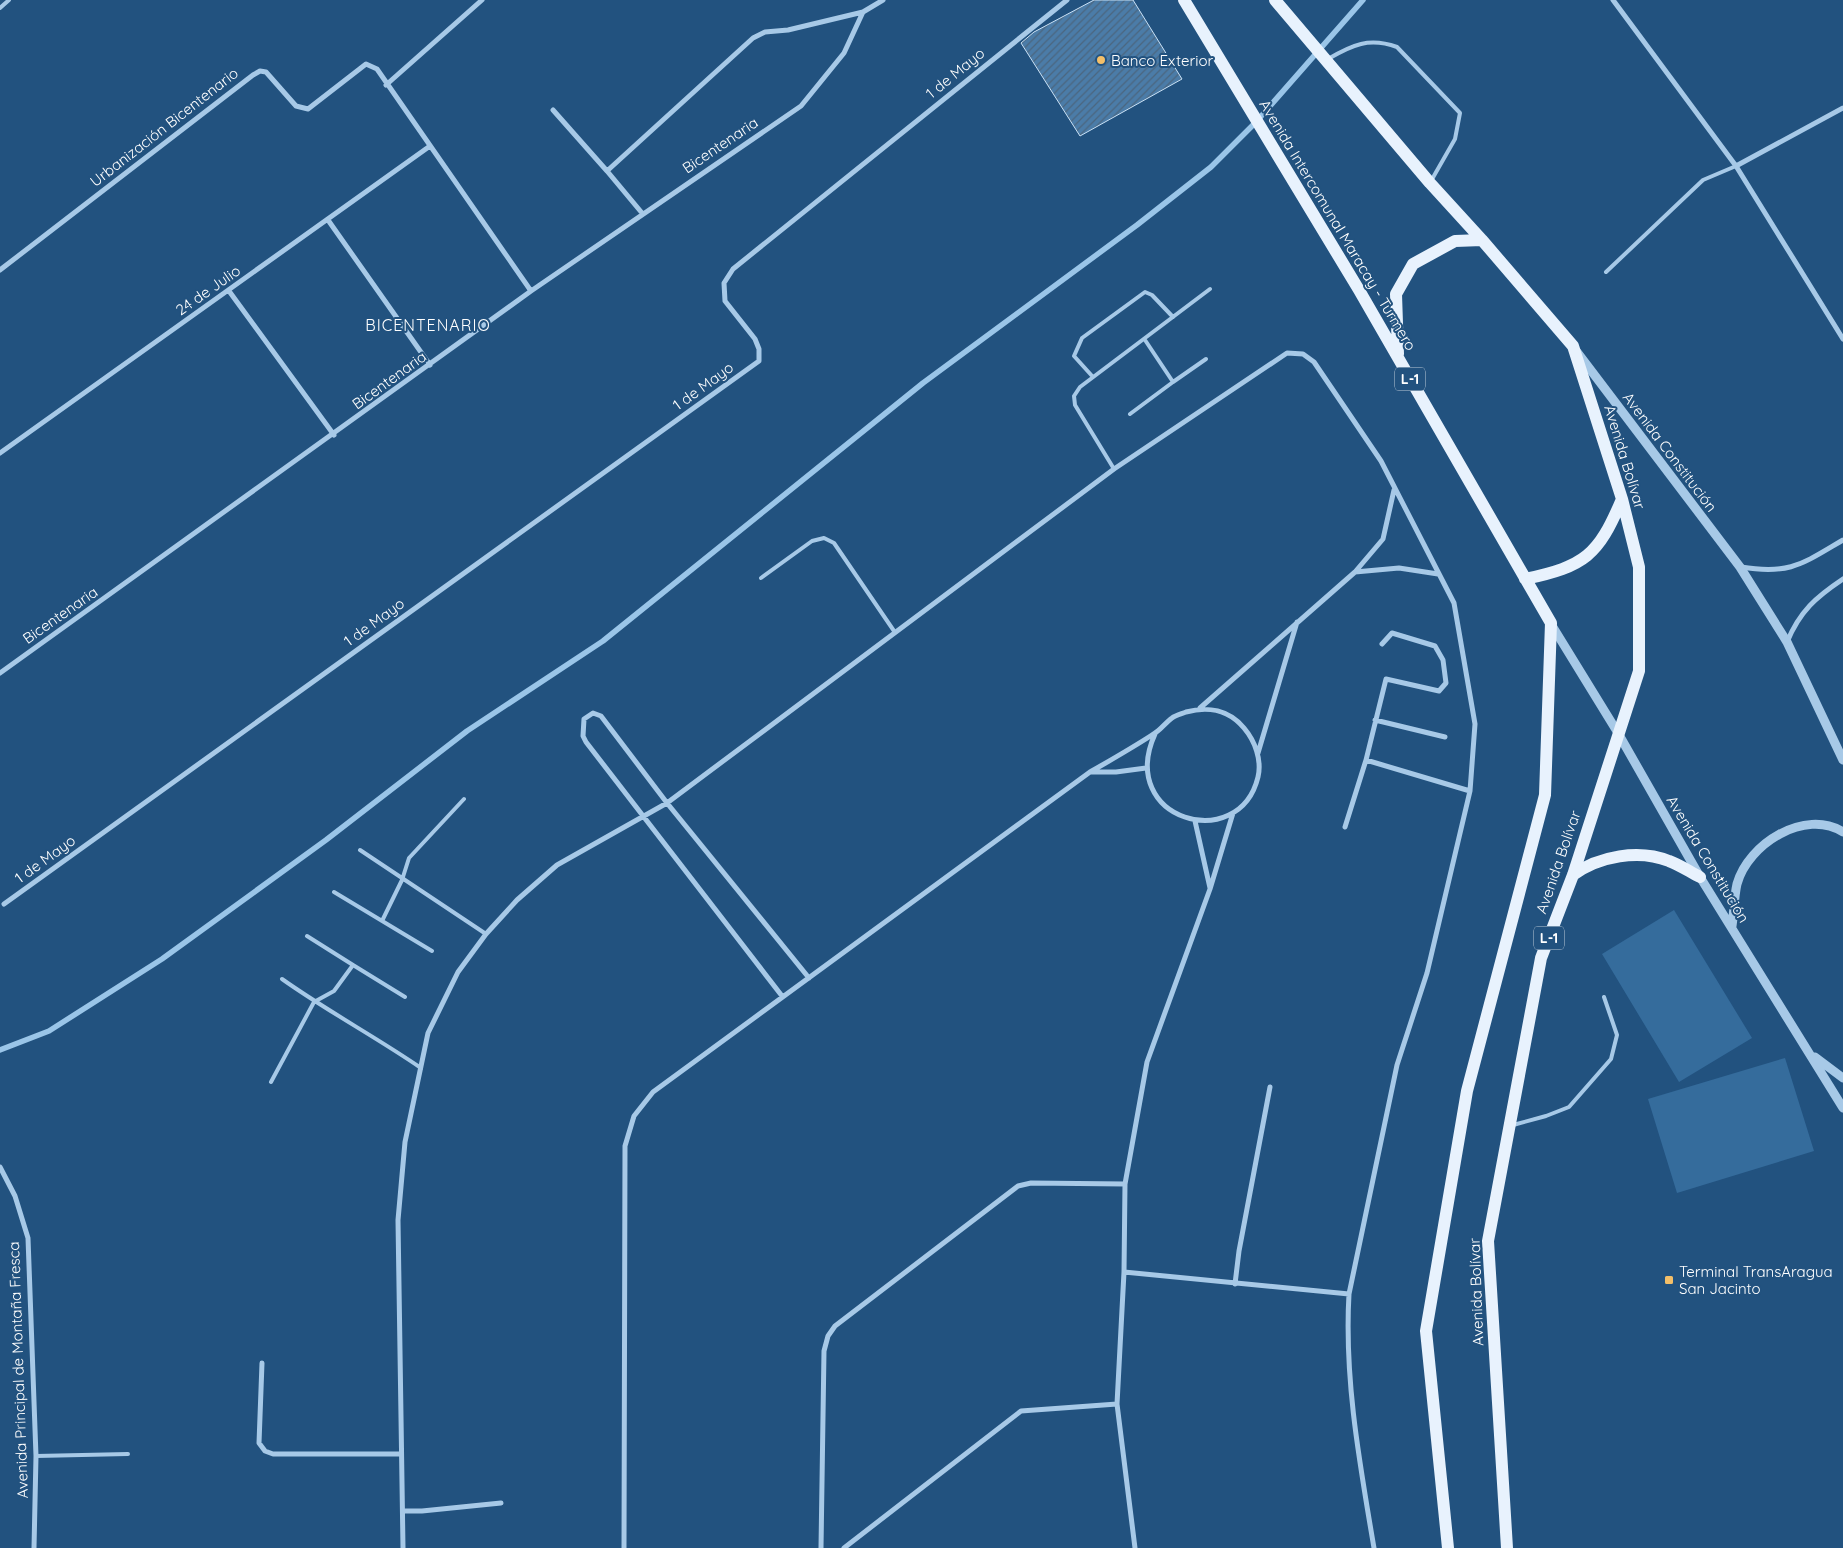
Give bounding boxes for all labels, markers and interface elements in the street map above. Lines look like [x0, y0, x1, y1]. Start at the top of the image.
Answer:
street label: 1 de Mayo [922, 43, 988, 103]
place label: Banco Exterior [1111, 51, 1214, 70]
marker: Banco Exterior [1095, 54, 1107, 66]
street label: Urbanización Bicentenario [86, 63, 242, 191]
street label: Avenida Intercomunal Maracay - Turmero [1255, 96, 1421, 354]
street label: Bicentenaria [679, 113, 761, 177]
street label: 24 de Julio [172, 261, 244, 319]
district label: BICENTENARIO [365, 315, 491, 335]
street label: Bicentenaria [348, 347, 430, 413]
street label: 1 de Mayo [669, 358, 737, 414]
road number: L-1 [1395, 368, 1425, 390]
street label: Avenida Constitución [1619, 388, 1721, 516]
street label: Avenida Bolívar [1600, 403, 1650, 512]
street label: Bicentenaria [19, 582, 101, 648]
street label: 1 de Mayo [340, 594, 408, 650]
street label: Avenida Constitución [1663, 792, 1753, 926]
street label: Avenida Bolívar [1531, 808, 1585, 916]
street label: 1 de Mayo [11, 831, 79, 887]
road number: L-1 [1534, 926, 1564, 950]
street label: Avenida Bolívar [1465, 1237, 1487, 1346]
street label: Avenida Principal de Montaña Fresca [4, 1241, 32, 1499]
place label: Terminal TransAragua San Jacinto [1679, 1262, 1833, 1298]
marker: Terminal TransAragua San Jacinto [1663, 1274, 1675, 1286]

